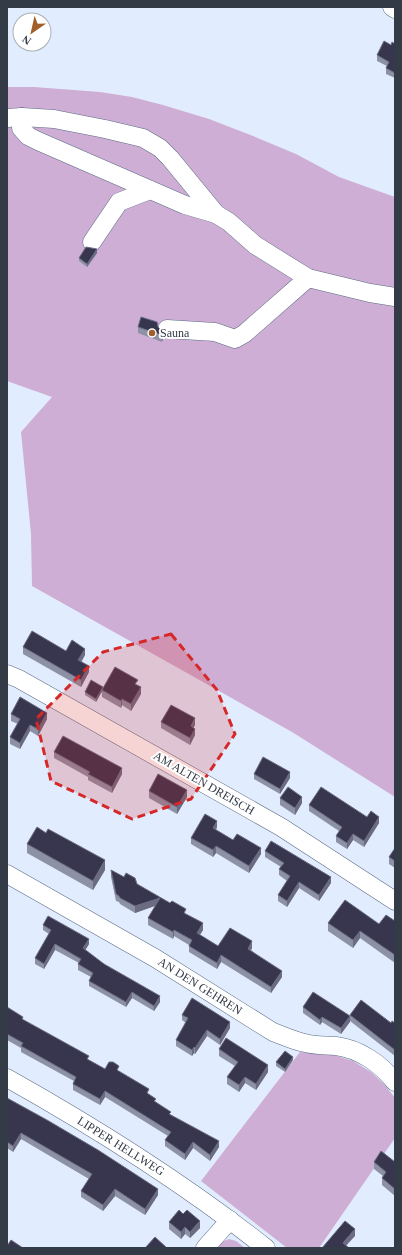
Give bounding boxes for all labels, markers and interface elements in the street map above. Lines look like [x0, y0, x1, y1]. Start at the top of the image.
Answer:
north arrow [12, 12, 52, 52]
text: N [20, 33, 33, 47]
place label: Sauna [160, 326, 190, 340]
marker: Sauna [147, 328, 157, 338]
street label: AM ALTEN DREISCH [151, 748, 257, 818]
street label: AN DEN GEHREN [155, 954, 245, 1018]
street label: LIPPER HELLWEG [75, 1114, 167, 1179]

